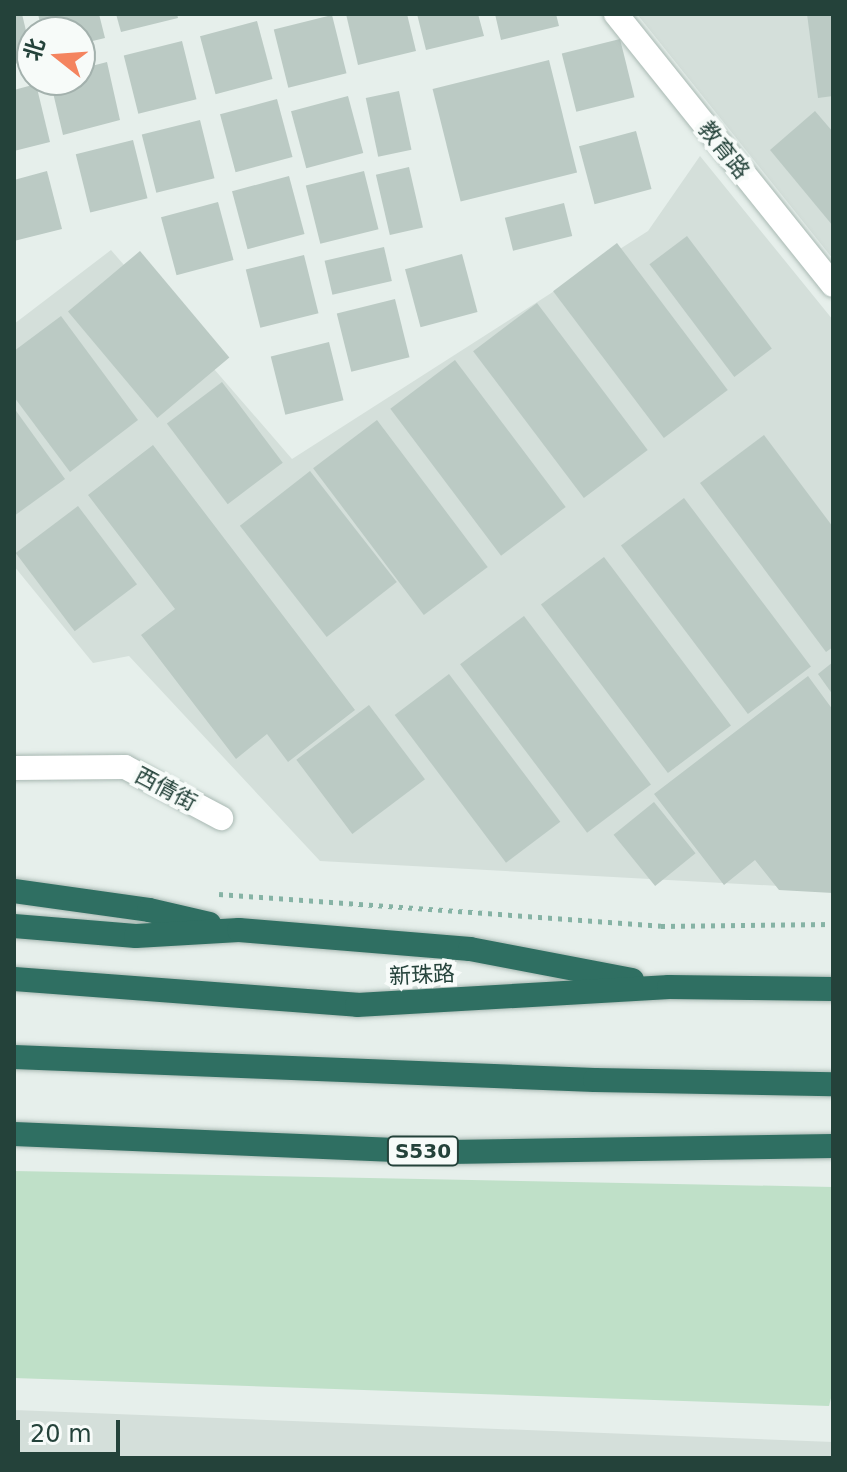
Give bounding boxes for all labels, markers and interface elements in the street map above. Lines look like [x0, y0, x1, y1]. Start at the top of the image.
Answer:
north arrow [16, 16, 96, 96]
text: 北 [19, 35, 50, 64]
street label: 教育路 [693, 116, 755, 184]
street label: 西倩街 [131, 762, 201, 816]
street label: 新珠路 [388, 960, 456, 990]
road number: S530 [385, 1135, 461, 1167]
scale bar [20, 1404, 124, 1454]
text: 20 m [30, 1420, 92, 1448]

